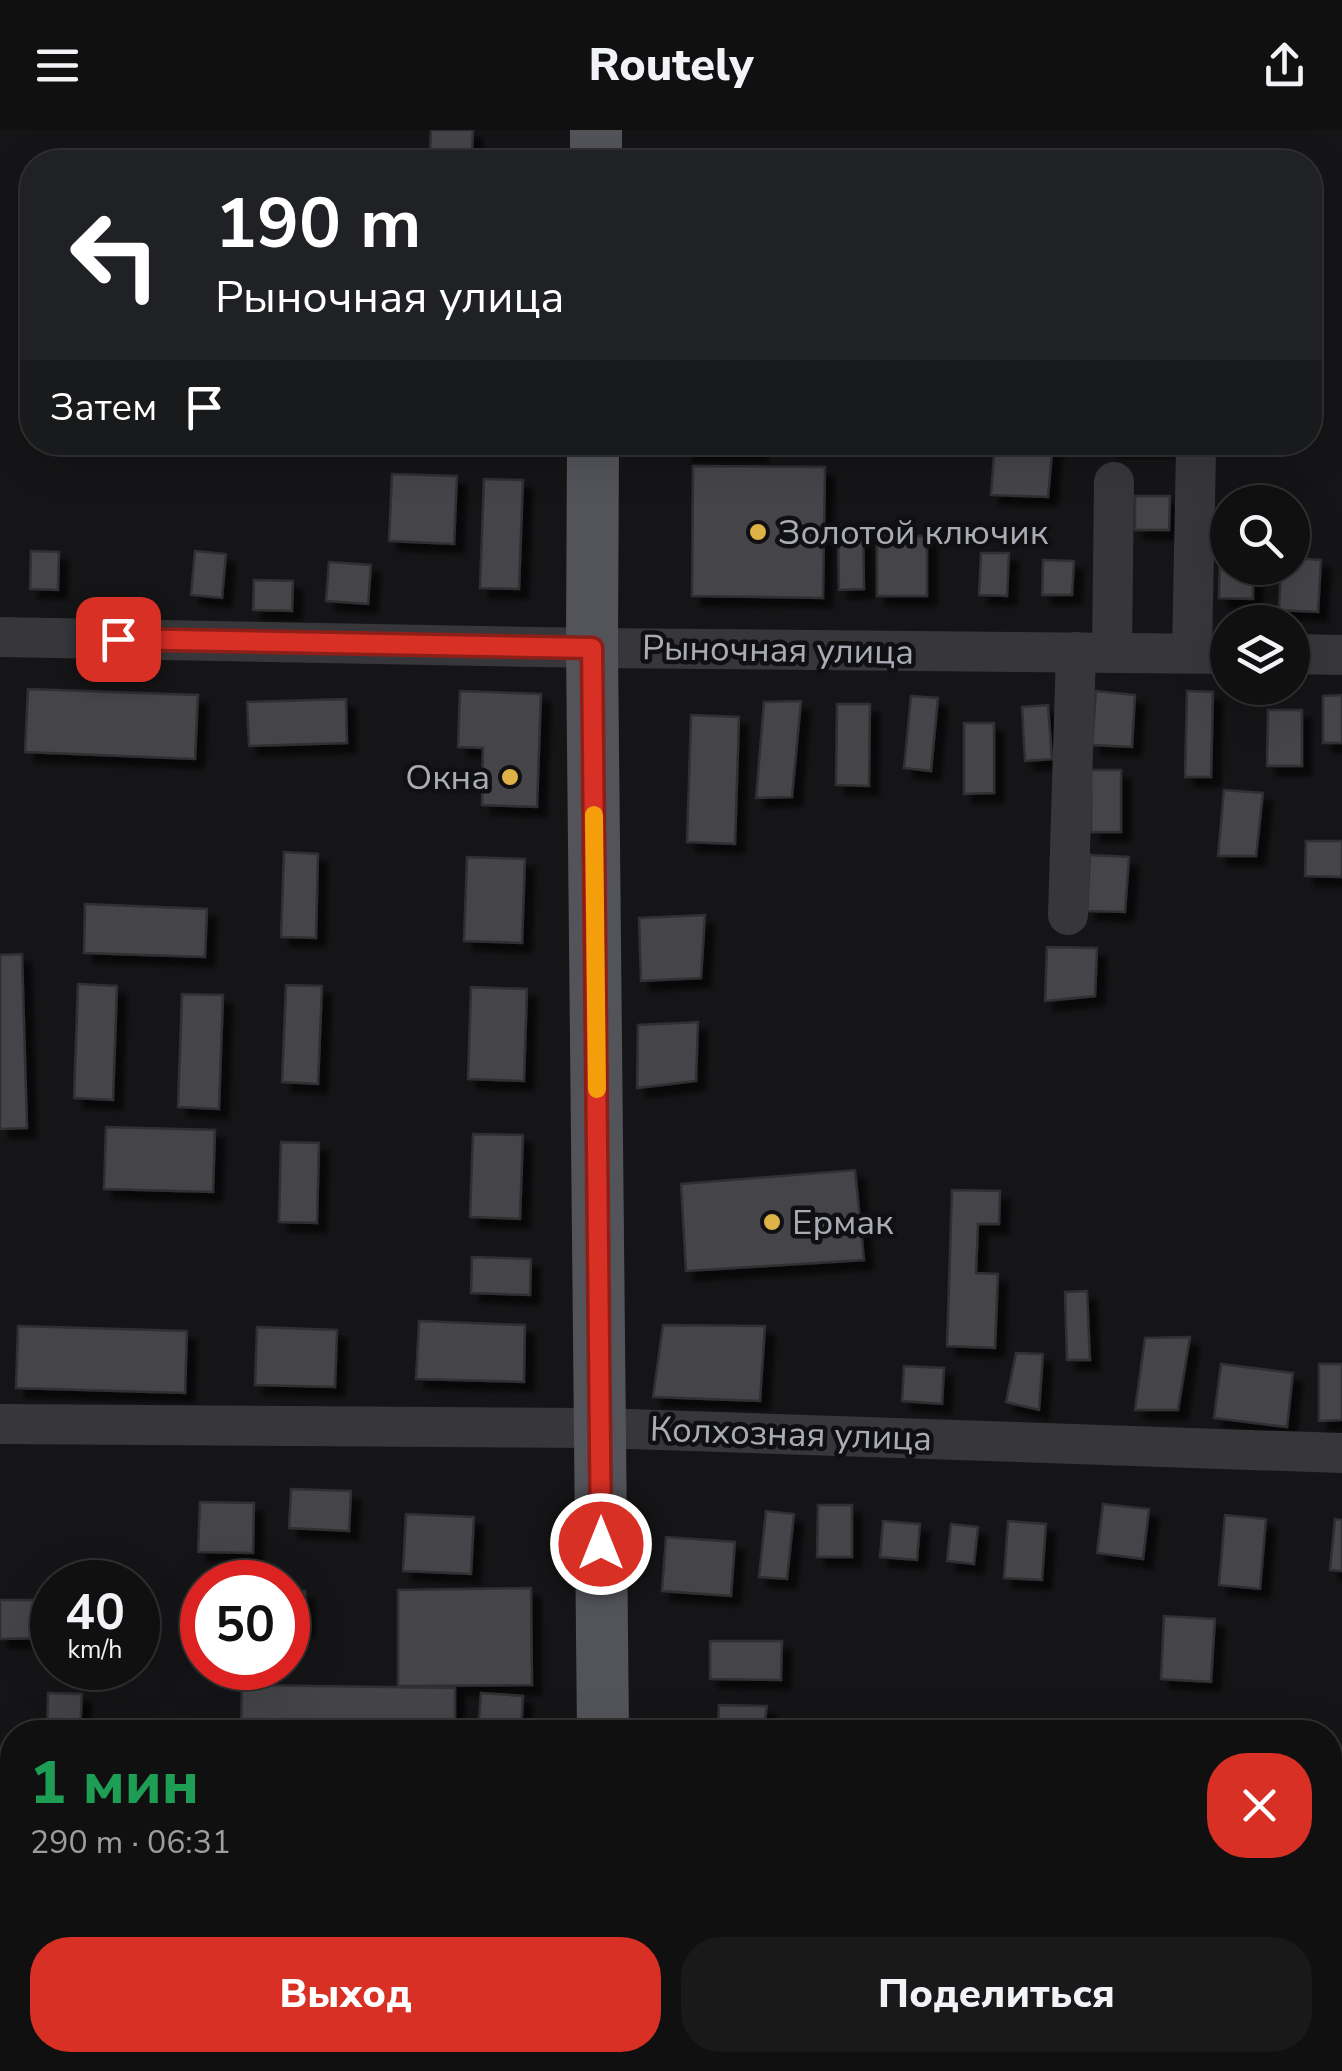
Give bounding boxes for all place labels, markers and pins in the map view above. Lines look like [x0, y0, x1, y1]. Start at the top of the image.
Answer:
place label: Золотой ключик [778, 509, 1049, 556]
marker: Золотой ключик [747, 521, 769, 543]
pin [76, 597, 161, 682]
place label: Окна [405, 754, 490, 801]
marker: Окна [499, 766, 521, 788]
place label: Ермак [792, 1199, 894, 1246]
marker: Ермак [761, 1211, 783, 1233]

